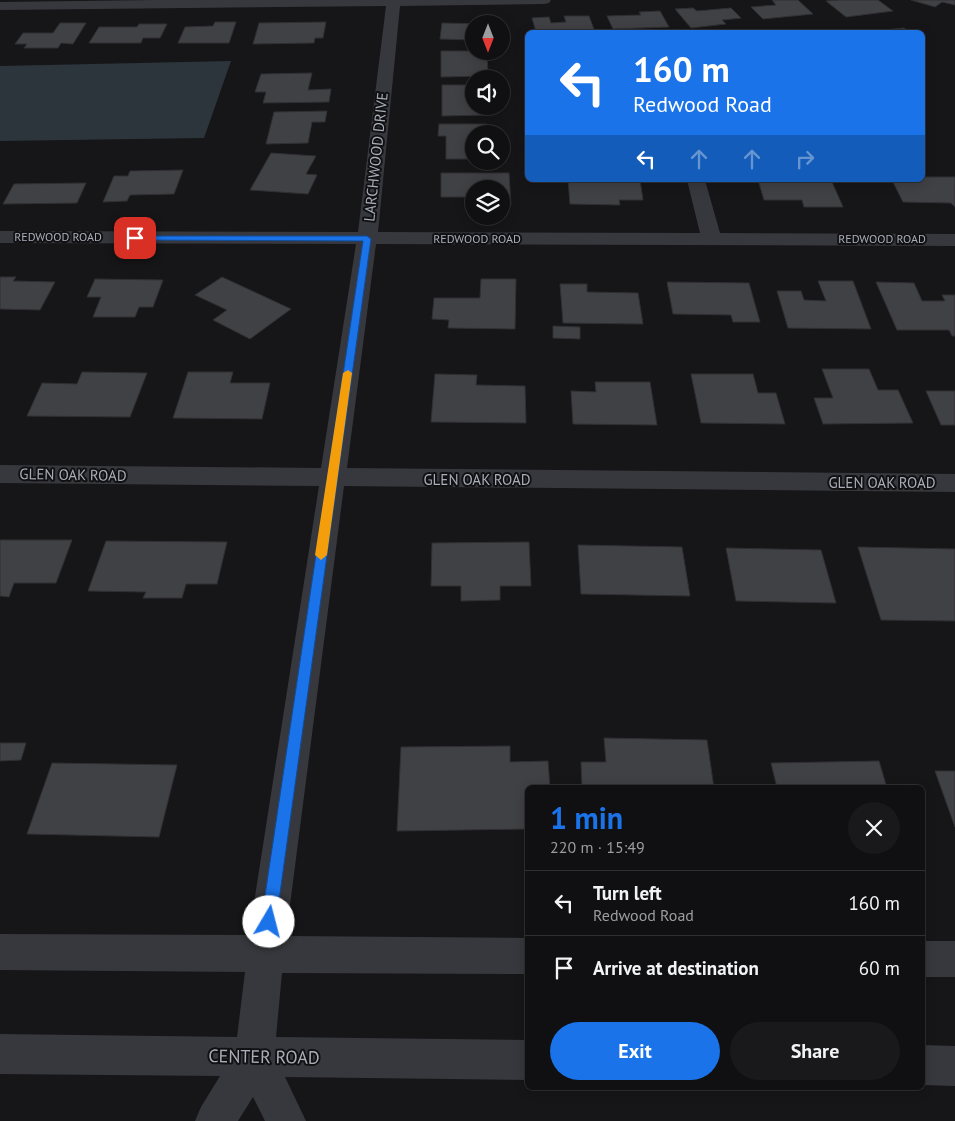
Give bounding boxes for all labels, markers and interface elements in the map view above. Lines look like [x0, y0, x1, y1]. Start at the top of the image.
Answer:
north arrow [465, 15, 510, 60]
map controls [465, 15, 510, 225]
text: 160 m [633, 46, 730, 92]
icon: left [550, 50, 615, 115]
button: sound [465, 70, 510, 115]
text: Redwood Road [633, 90, 772, 118]
street label: LARCHWOOD DRIVE [359, 91, 392, 222]
button: search [465, 125, 510, 170]
icon: left [632, 145, 660, 173]
icon: ahead [685, 145, 713, 173]
icon: ahead [738, 145, 766, 173]
icon: right [791, 145, 819, 173]
button: layers [465, 180, 510, 225]
pin [114, 217, 156, 259]
icon: arrive [121, 224, 149, 252]
street label: REDWOOD ROAD [14, 229, 102, 244]
street label: REDWOOD ROAD [433, 231, 521, 246]
street label: REDWOOD ROAD [838, 231, 926, 246]
street label: GLEN OAK ROAD [19, 464, 127, 485]
street label: GLEN OAK ROAD [423, 470, 531, 489]
street label: GLEN OAK ROAD [828, 473, 936, 492]
text: 1 min [550, 798, 623, 837]
button: close [848, 802, 900, 854]
text: 220 m · 15:49 [550, 837, 645, 857]
text: Turn left [593, 881, 662, 905]
icon: left [550, 889, 578, 917]
text: 160 m [848, 891, 900, 915]
position arrow [242, 895, 294, 947]
text: Redwood Road [593, 905, 694, 925]
icon: arrive [550, 954, 578, 982]
text: Arrive at destination [593, 956, 759, 980]
text: 60 m [859, 956, 900, 980]
button: Exit [550, 1022, 720, 1080]
button: Share [730, 1022, 900, 1080]
street label: CENTER ROAD [208, 1044, 320, 1069]

